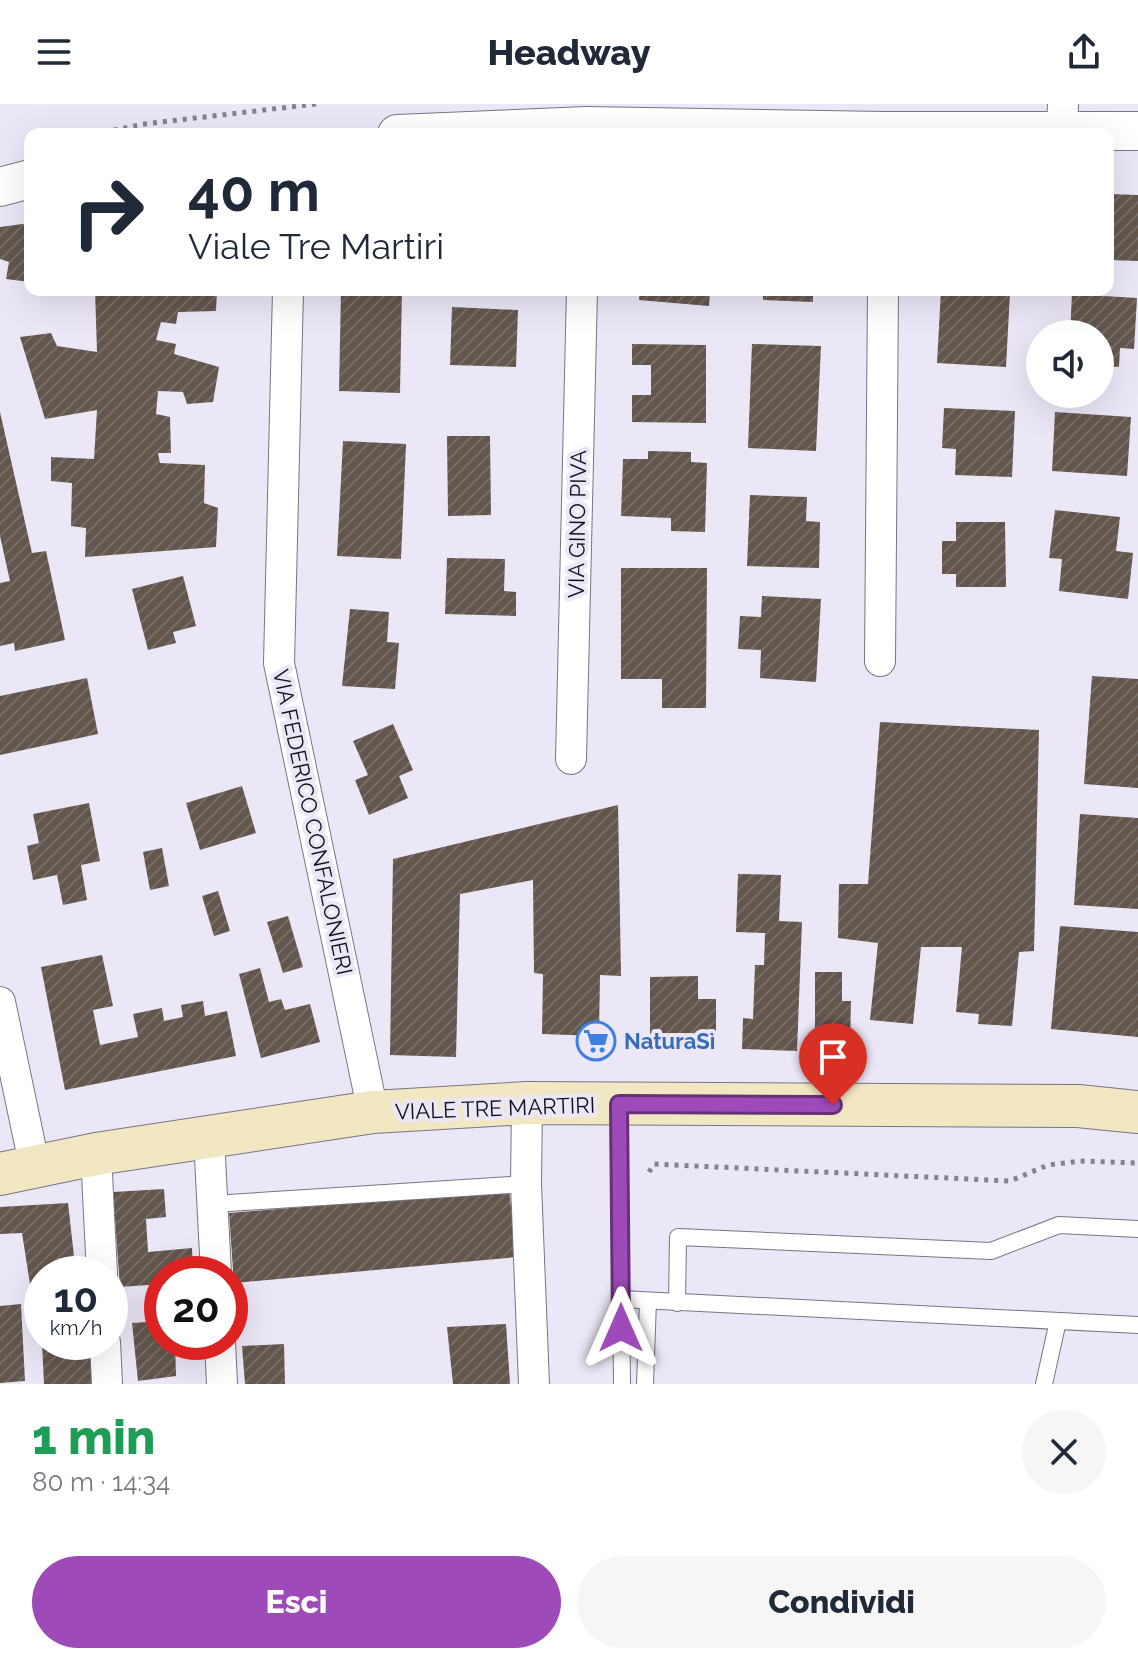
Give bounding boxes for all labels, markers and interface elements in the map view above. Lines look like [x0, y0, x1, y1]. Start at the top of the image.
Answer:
icon: menu [32, 30, 76, 74]
icon: share [1062, 30, 1106, 74]
text: Headway [487, 31, 651, 73]
text: 40 m [188, 158, 320, 224]
icon: right [56, 160, 160, 264]
text: Viale Tre Martiri [188, 225, 444, 267]
map controls [1026, 320, 1114, 408]
button: sound [1026, 320, 1114, 408]
street label: VIA GINO PIVA [563, 450, 591, 598]
street label: VIA FEDERICO CONFALONIERI [268, 667, 358, 977]
supermarket icon: NaturaSì [575, 1020, 617, 1062]
pin [799, 1023, 867, 1105]
place label: NaturaSì [624, 1028, 715, 1054]
icon: arrive [811, 1035, 855, 1079]
street label: VIALE TRE MARTIRI [394, 1092, 596, 1124]
speed limit sign: 20 [144, 1256, 248, 1360]
text: 10 [54, 1274, 98, 1321]
position arrow [579, 1286, 663, 1370]
text: km/h [50, 1316, 102, 1340]
text: 1 min [32, 1409, 155, 1465]
button: close [1022, 1410, 1106, 1494]
text: 80 m · 14:34 [32, 1467, 170, 1497]
button: Esci [32, 1556, 561, 1648]
button: Condividi [577, 1556, 1106, 1648]

